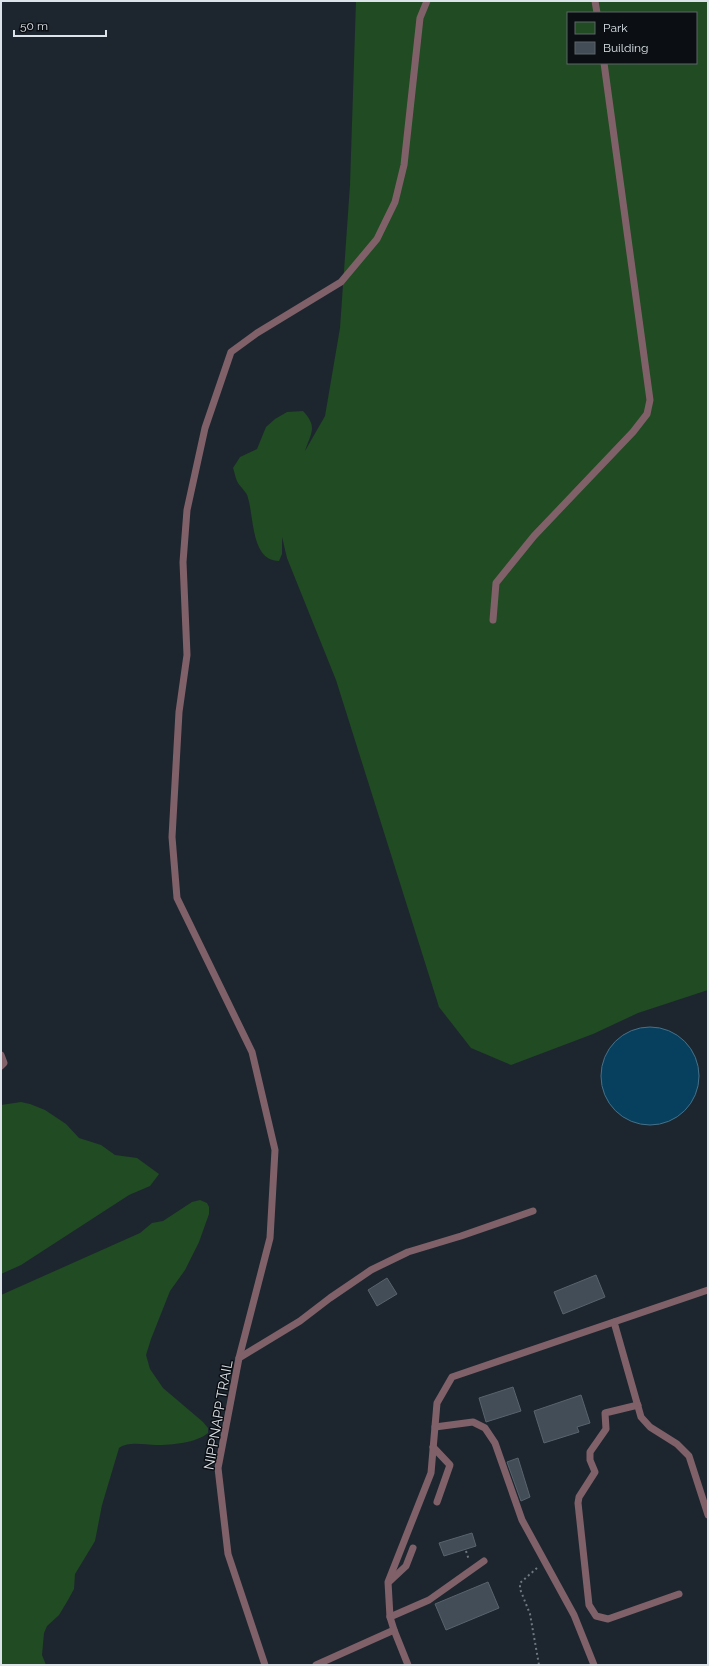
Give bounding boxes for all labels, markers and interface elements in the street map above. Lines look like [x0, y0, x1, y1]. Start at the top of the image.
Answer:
scale bar [14, 12, 106, 38]
legend [567, 12, 697, 64]
text: 50 m [20, 19, 48, 33]
text: Park [603, 21, 628, 35]
text: Building [603, 41, 649, 55]
street label: NIPPNAPP TRAIL [200, 1359, 236, 1471]

